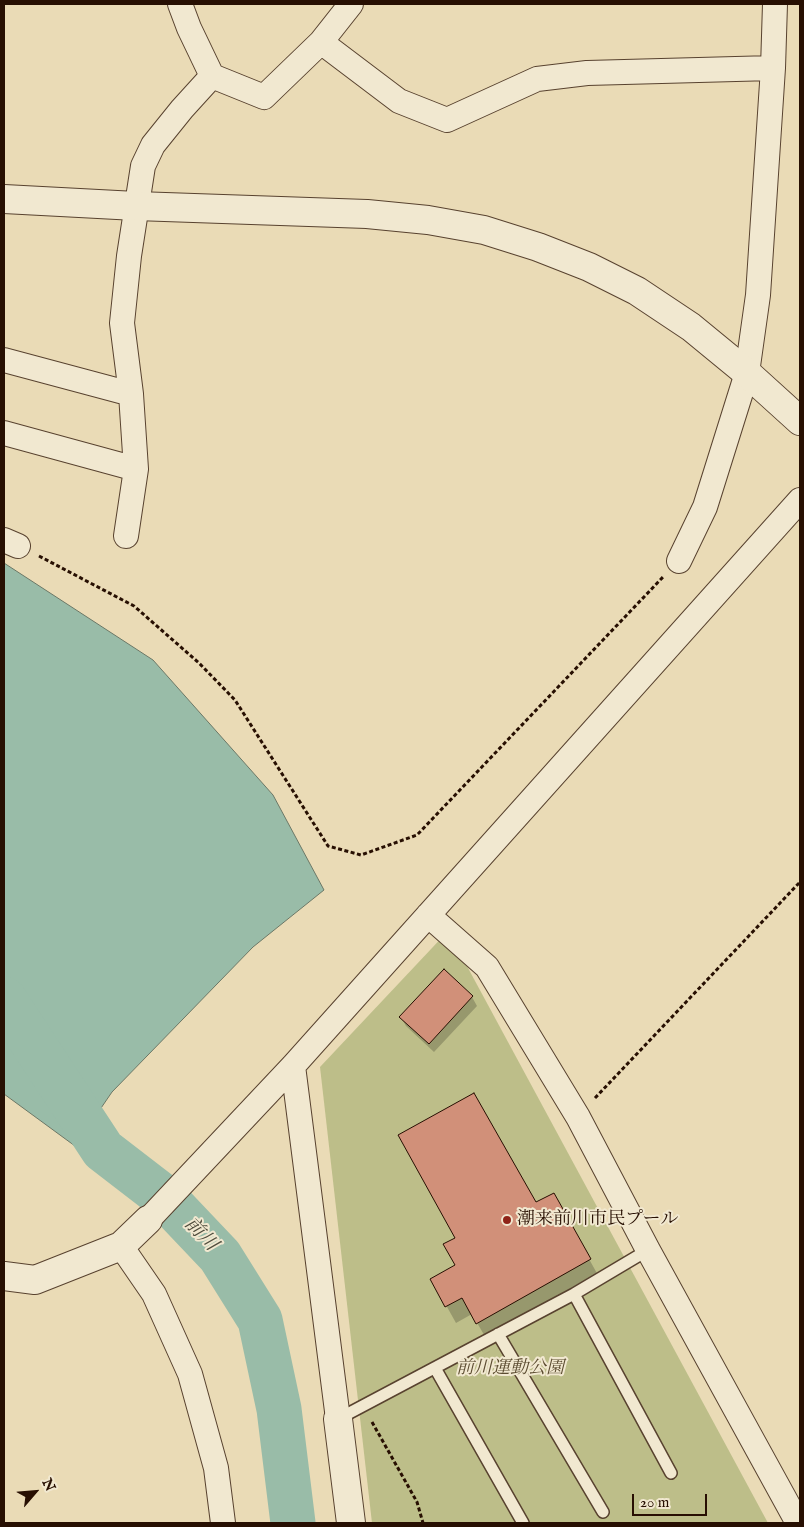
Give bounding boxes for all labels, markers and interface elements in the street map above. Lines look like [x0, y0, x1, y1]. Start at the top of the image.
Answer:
place label: 潮来前川市民プール [517, 1209, 678, 1231]
water label: 前川 [179, 1213, 221, 1257]
marker: 潮来前川市民プール [501, 1214, 513, 1226]
park label: 前川運動公園 [456, 1358, 564, 1380]
north arrow [10, 1467, 60, 1517]
text: N [38, 1476, 59, 1495]
scale bar [634, 1484, 709, 1516]
text: 20 m [640, 1493, 669, 1512]

